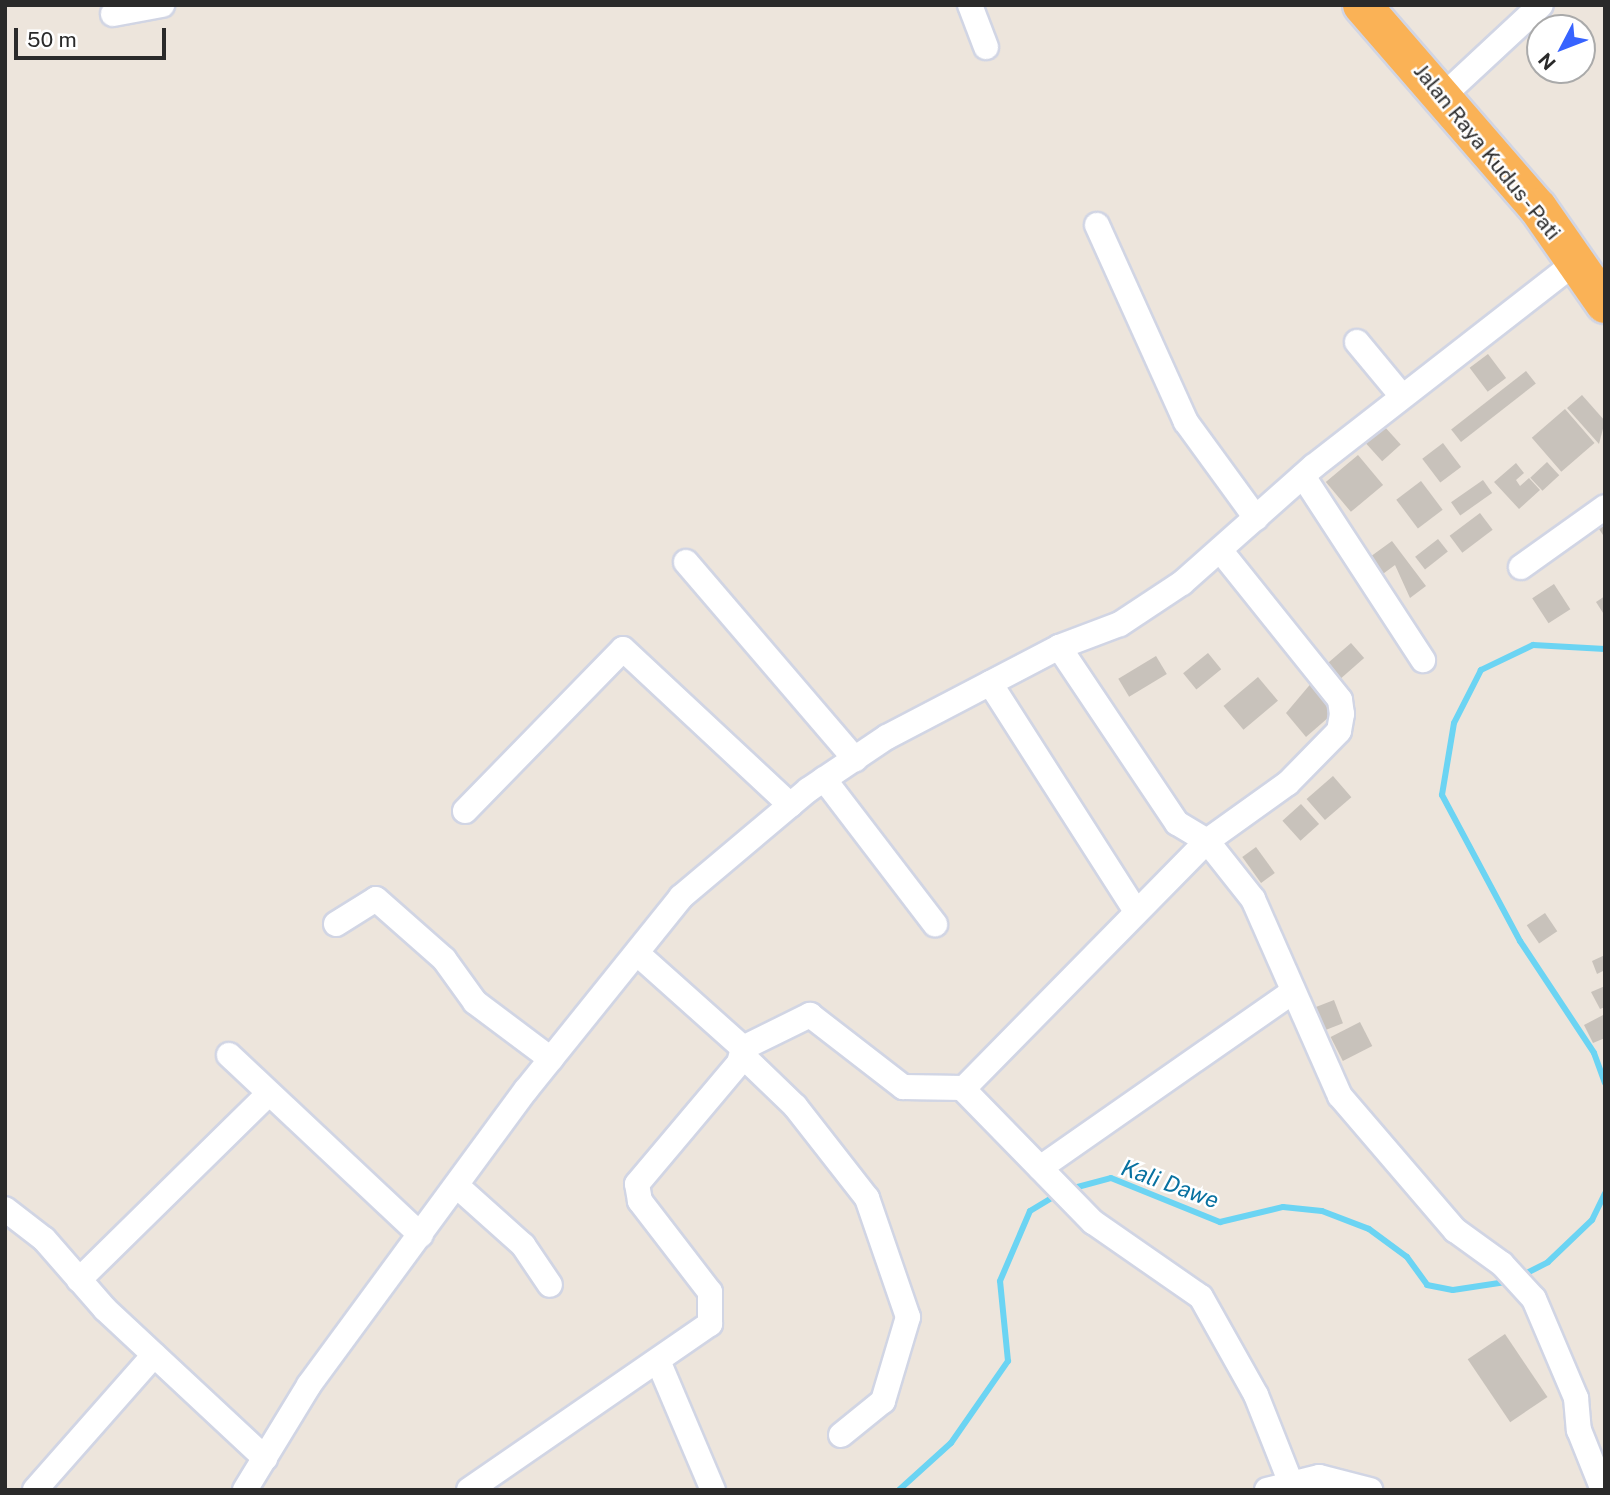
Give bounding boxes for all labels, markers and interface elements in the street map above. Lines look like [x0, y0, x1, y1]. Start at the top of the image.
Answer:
scale bar [18, 14, 170, 58]
north arrow [1526, 14, 1596, 84]
text: 50 m [27, 27, 77, 52]
text: N [1534, 49, 1560, 75]
street label: Jalan Raya Kudus - Pati [1406, 57, 1568, 247]
water label: Kali Dawe [1117, 1154, 1223, 1214]

